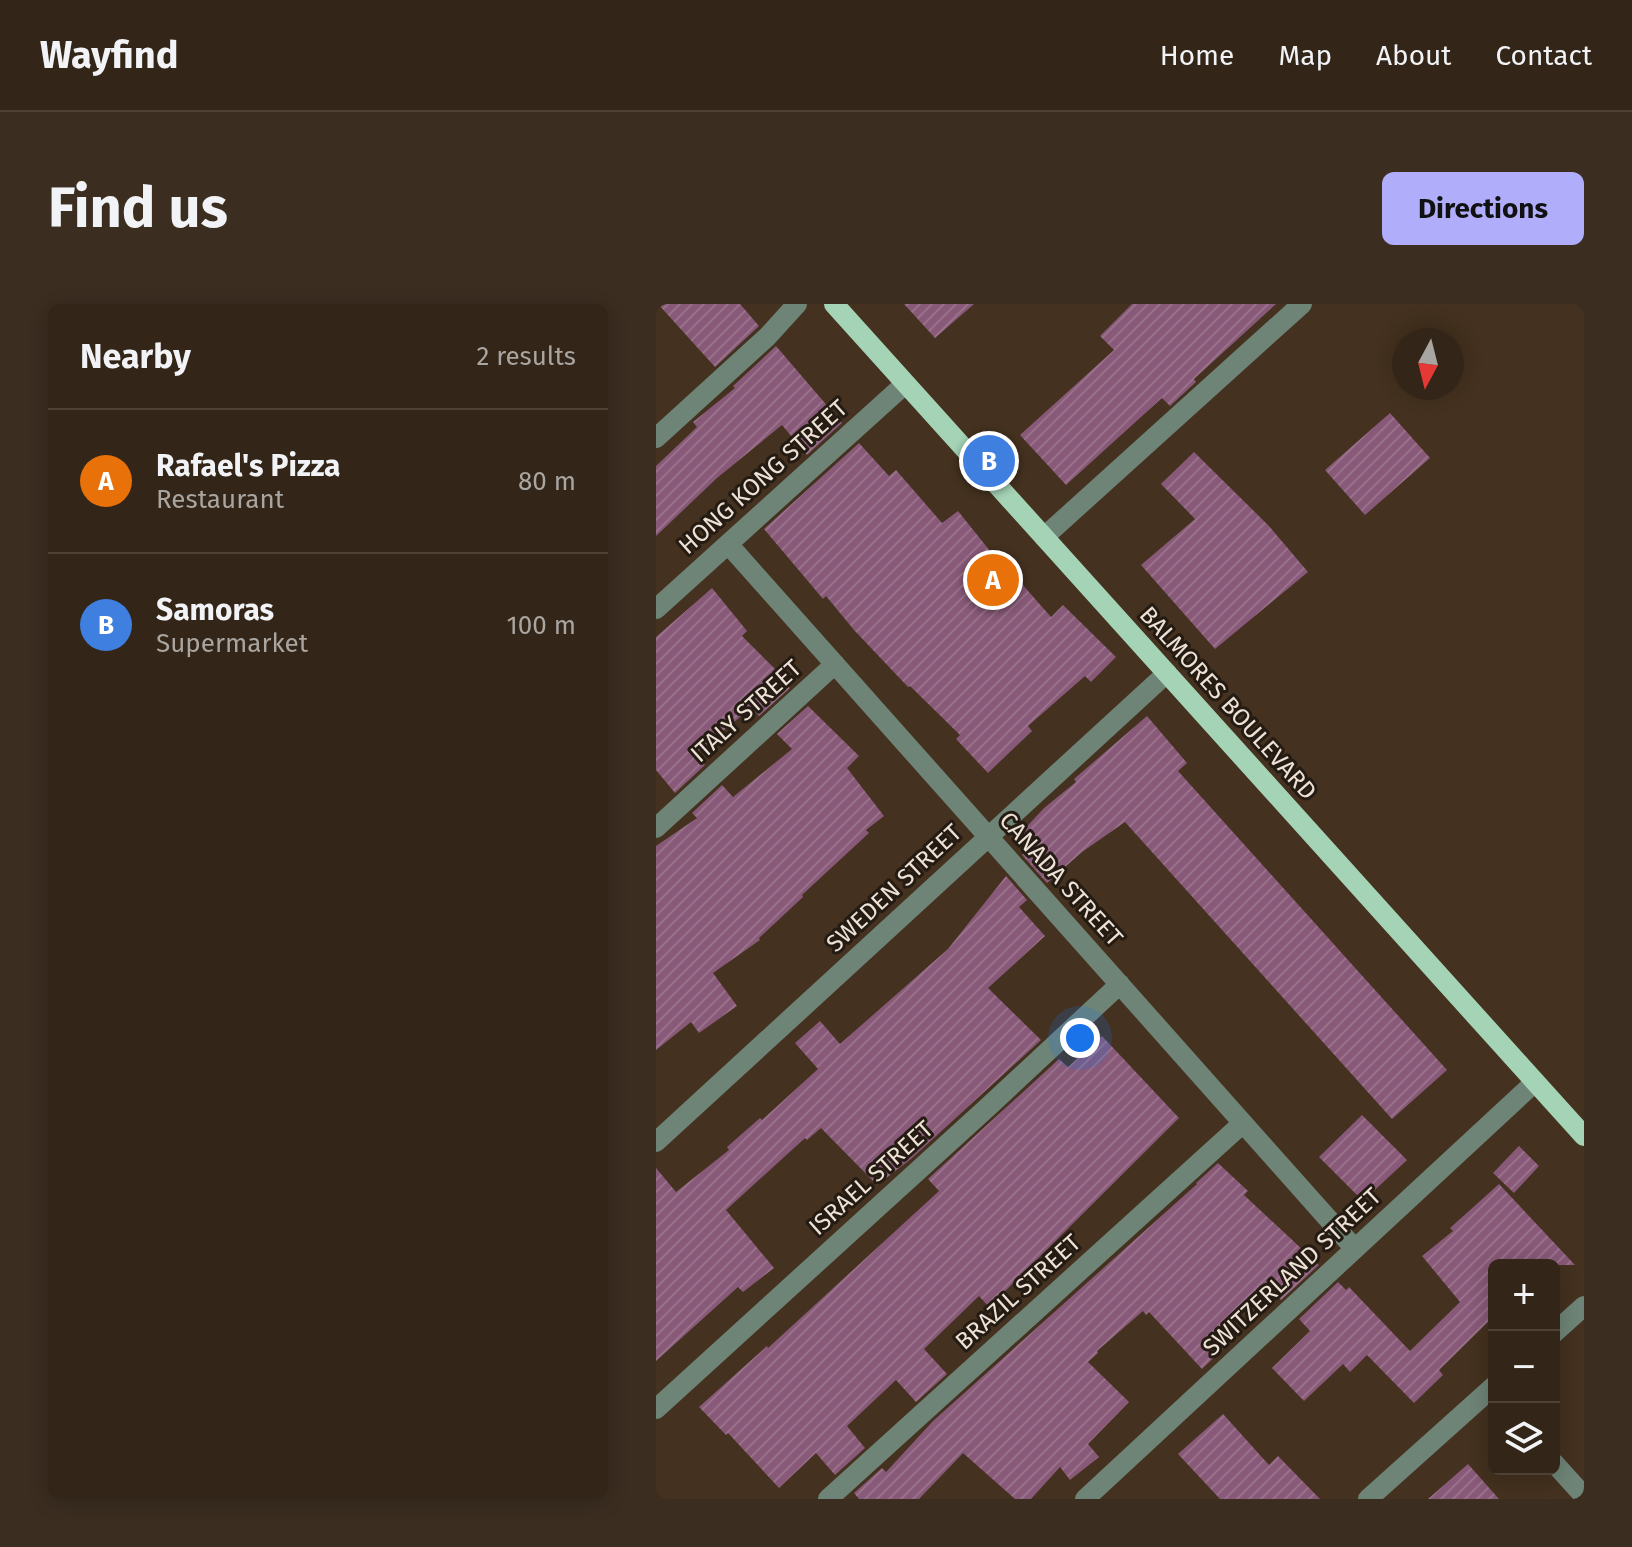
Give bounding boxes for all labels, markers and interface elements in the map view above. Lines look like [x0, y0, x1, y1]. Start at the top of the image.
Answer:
text: Wayfind [40, 32, 178, 78]
text: Home [1160, 39, 1234, 72]
text: Map [1278, 39, 1332, 72]
text: About [1376, 39, 1451, 72]
text: Contact [1495, 39, 1592, 72]
button: Directions [1382, 172, 1584, 245]
text: Find us [48, 175, 228, 242]
north arrow [1392, 328, 1464, 400]
text: Nearby [80, 336, 191, 377]
text: 2 results [476, 341, 576, 372]
street label: HONG KONG STREET [673, 394, 853, 560]
pin: B [963, 431, 1015, 491]
text: Rafael's Pizza [156, 448, 341, 484]
text: A [98, 466, 114, 497]
text: 80 m [518, 466, 576, 497]
text: Restaurant [156, 484, 284, 515]
pin: A [967, 550, 1019, 610]
text: Samoras [156, 592, 274, 628]
street label: BALMORES BOULEVARD [1134, 601, 1322, 805]
text: B [98, 610, 114, 641]
text: 100 m [507, 610, 576, 641]
text: Supermarket [156, 628, 308, 659]
street label: ITALY STREET [685, 654, 807, 768]
street label: CANADA STREET [994, 806, 1129, 952]
street label: SWEDEN STREET [821, 818, 968, 958]
your location [1060, 1018, 1100, 1058]
street label: ISRAEL STREET [803, 1115, 939, 1241]
street label: SWITZERLAND STREET [1197, 1182, 1387, 1362]
street label: BRAZIL STREET [950, 1228, 1087, 1355]
map controls [1488, 1259, 1560, 1475]
button: + [1488, 1259, 1560, 1331]
button: − [1488, 1331, 1560, 1403]
button: layers [1488, 1403, 1560, 1475]

